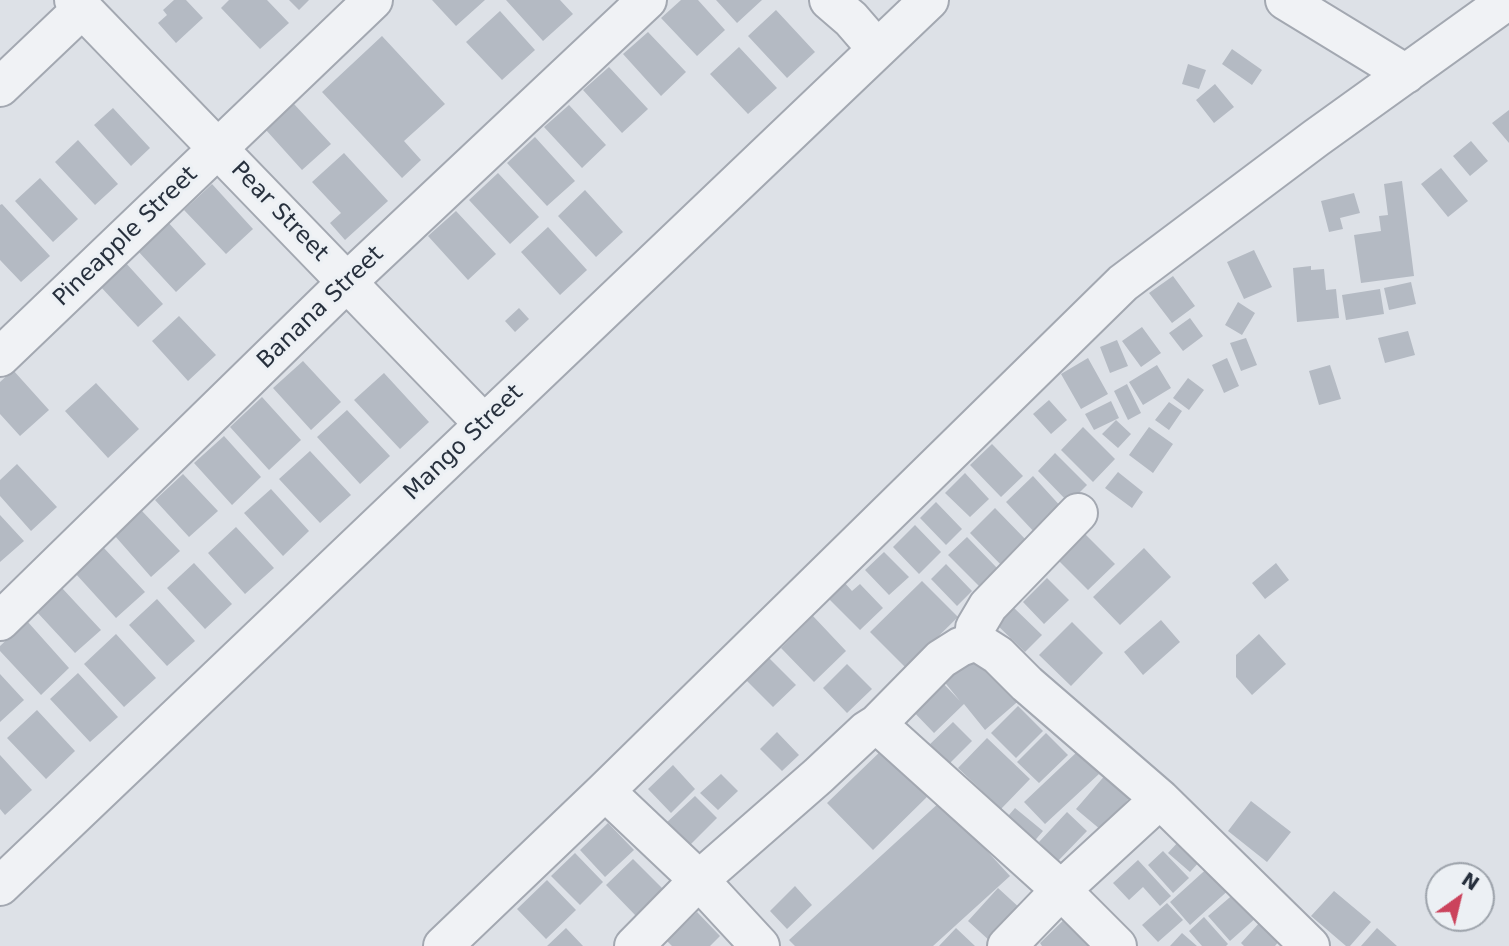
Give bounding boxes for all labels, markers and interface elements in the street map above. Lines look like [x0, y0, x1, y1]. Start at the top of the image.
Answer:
street label: Pear Street [225, 156, 333, 268]
street label: Pineapple Street [48, 161, 204, 313]
street label: Banana Street [252, 241, 390, 375]
street label: Mango Street [399, 379, 529, 507]
north arrow [1425, 862, 1495, 932]
text: N [1458, 868, 1483, 895]

